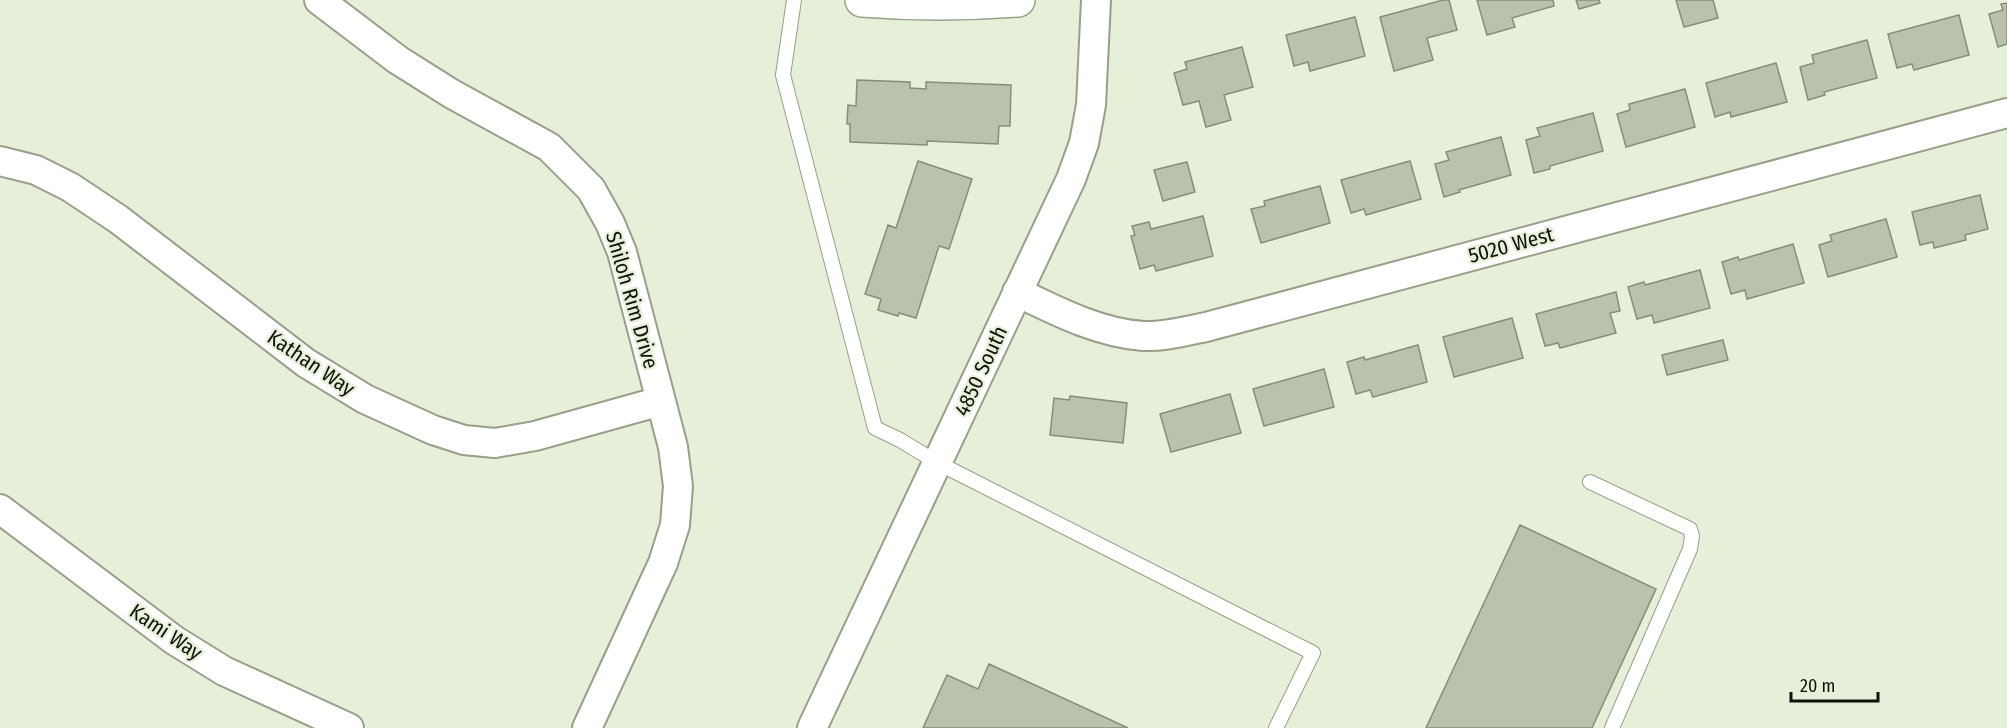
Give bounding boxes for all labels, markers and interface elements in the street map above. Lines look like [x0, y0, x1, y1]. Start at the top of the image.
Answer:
street label: 5020 West [1466, 221, 1557, 269]
street label: Shiloh Rim Drive [600, 228, 664, 372]
street label: 4850 South [949, 322, 1013, 420]
street label: Kathan Way [262, 324, 360, 402]
street label: Kami Way [125, 598, 208, 666]
scale bar [1791, 665, 1878, 703]
text: 20 m [1800, 675, 1835, 697]

